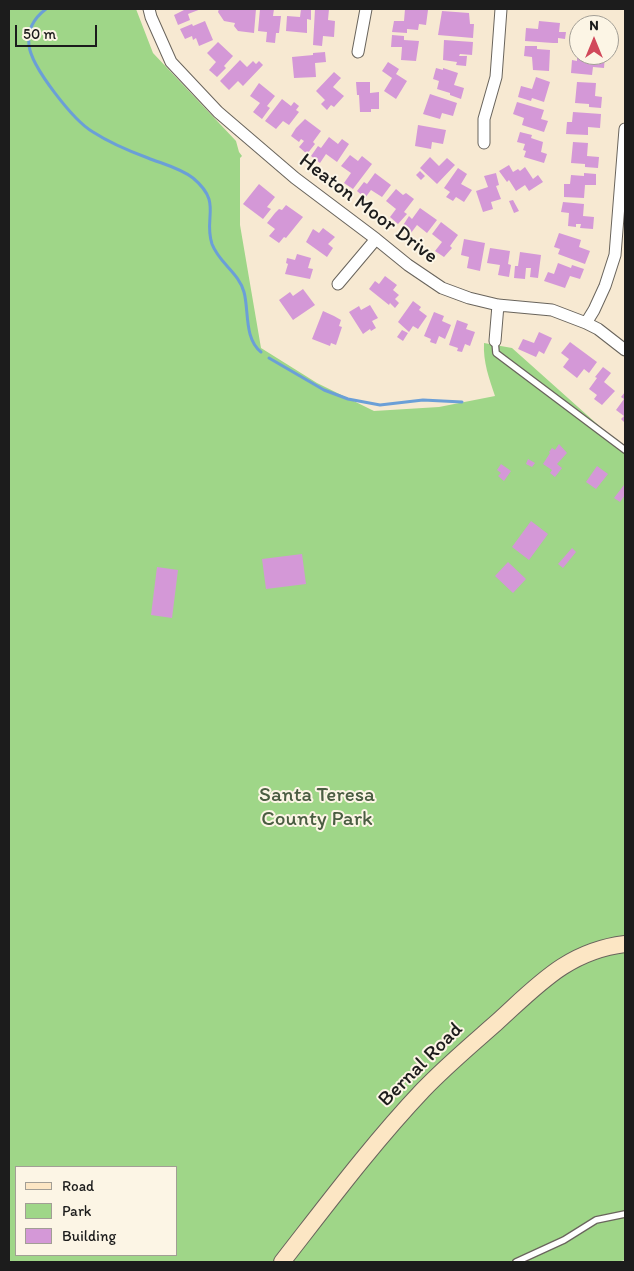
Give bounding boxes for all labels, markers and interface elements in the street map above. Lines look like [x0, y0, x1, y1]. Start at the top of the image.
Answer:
scale bar [18, 15, 100, 47]
north arrow [569, 15, 619, 65]
text: N [589, 17, 599, 34]
text: 50 m [23, 25, 56, 43]
street label: Heaton Moor Drive [293, 148, 443, 270]
park label: Santa Teresa County Park [259, 783, 375, 833]
street label: Bernal Road [373, 1017, 469, 1113]
legend [15, 1166, 178, 1256]
text: Road [62, 1177, 94, 1195]
text: Park [62, 1202, 92, 1220]
text: Building [62, 1227, 116, 1245]

